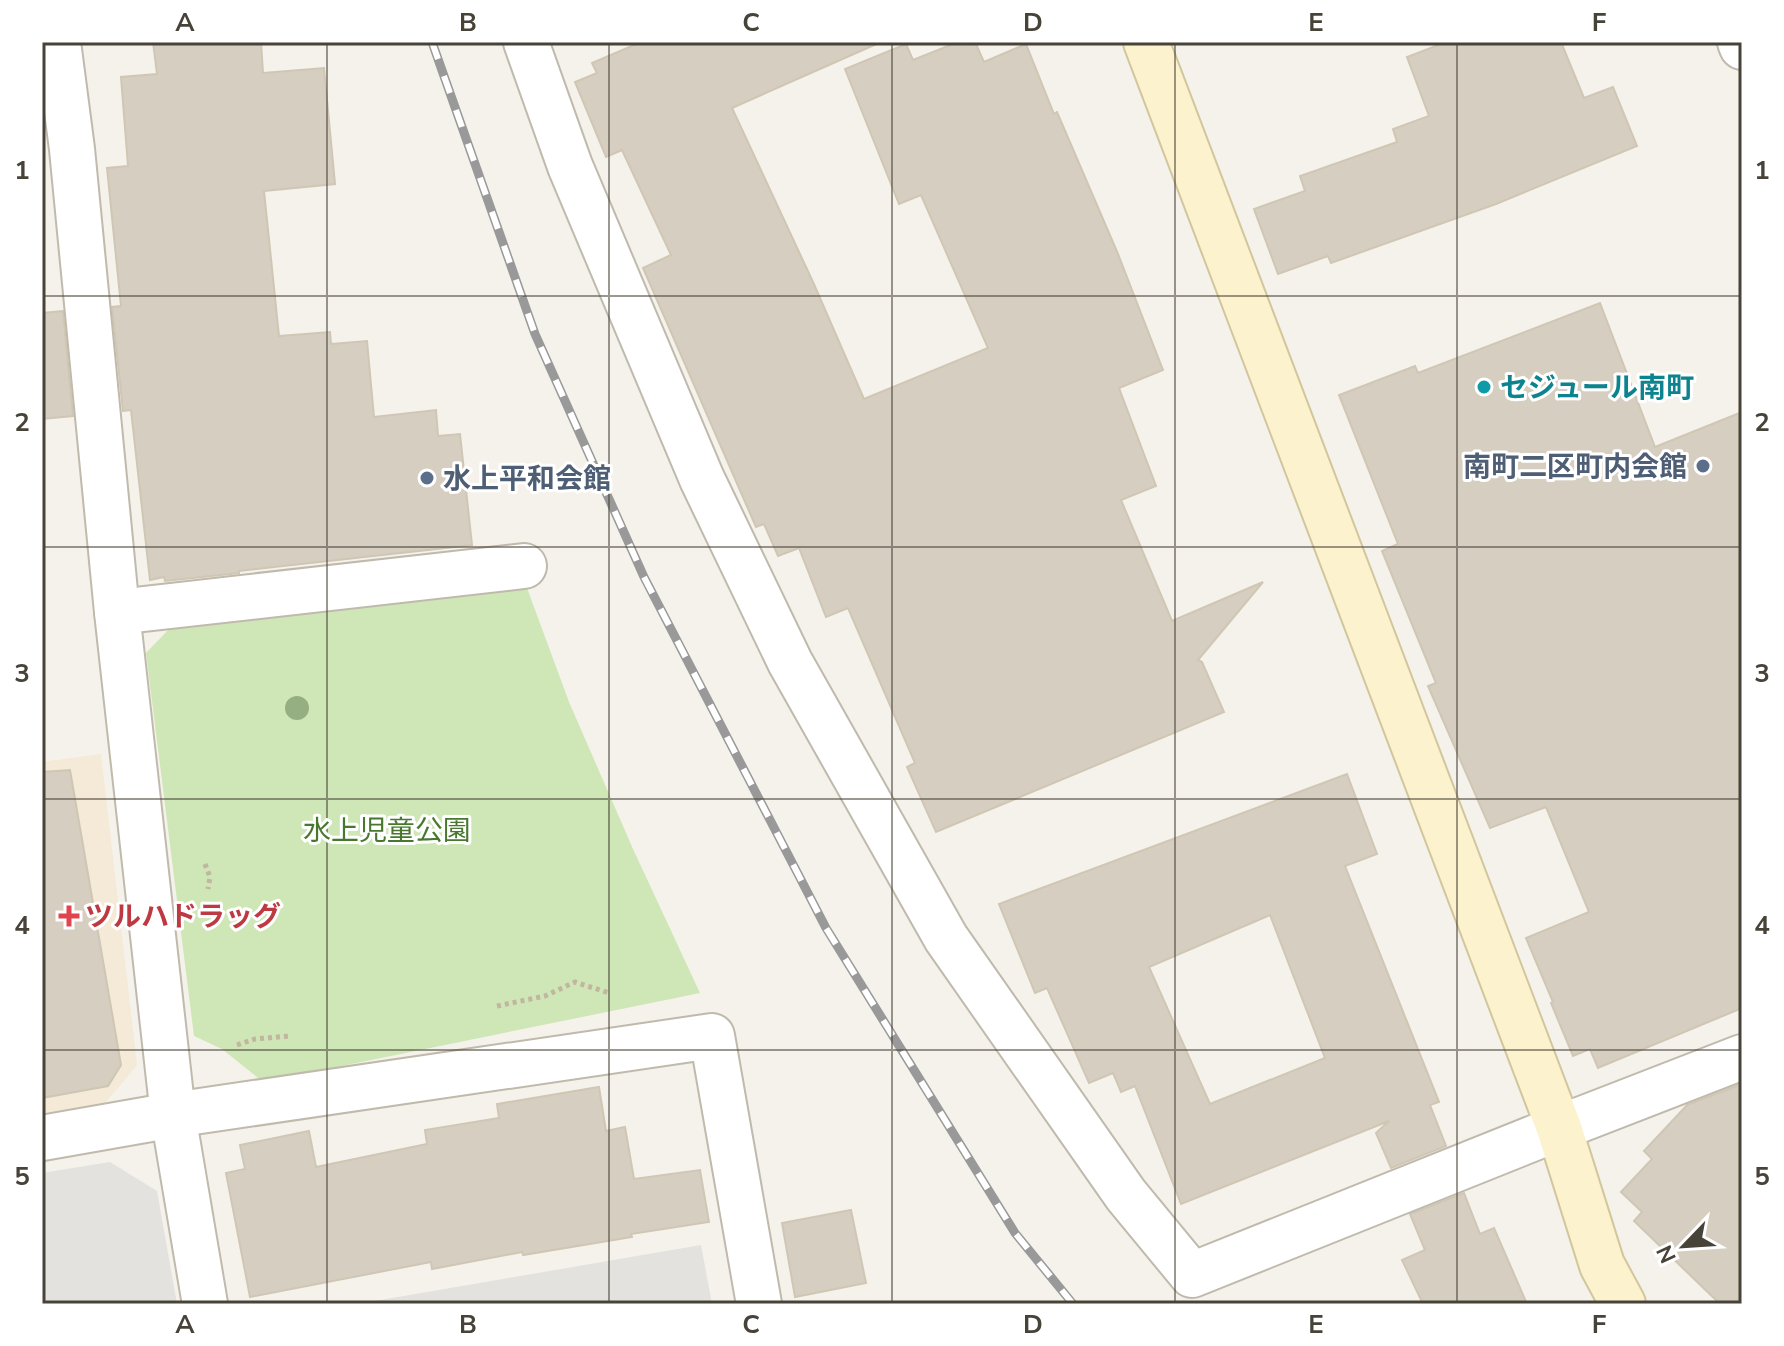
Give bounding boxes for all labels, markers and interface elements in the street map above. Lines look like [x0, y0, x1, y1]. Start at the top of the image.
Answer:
text: A [175, 5, 195, 40]
text: B [459, 5, 477, 40]
text: C [742, 5, 760, 40]
text: D [1023, 5, 1043, 40]
text: E [1308, 5, 1324, 40]
text: F [1592, 5, 1606, 40]
text: 1 [14, 153, 30, 188]
text: 1 [1754, 153, 1770, 188]
place label: セジュール南町 [1500, 369, 1694, 407]
marker: セジュール南町 [1475, 378, 1493, 396]
text: 2 [14, 405, 30, 440]
text: 2 [1754, 405, 1770, 440]
place label: 南町二区町内会館 [1463, 448, 1687, 486]
marker: 南町二区町内会館 [1694, 457, 1712, 475]
place label: 水上平和会館 [443, 460, 611, 498]
marker: 水上平和会館 [418, 469, 436, 487]
text: 3 [14, 656, 30, 691]
text: 3 [1754, 656, 1770, 691]
park label: 水上児童公園 [303, 812, 471, 850]
place label: ツルハドラッグ [85, 898, 281, 936]
marker: ツルハドラッグ [60, 907, 78, 925]
text: 4 [14, 908, 30, 943]
text: 4 [1754, 908, 1770, 943]
text: 5 [14, 1159, 30, 1194]
text: 5 [1754, 1159, 1770, 1194]
north arrow [1644, 1206, 1724, 1286]
text: N [1650, 1240, 1684, 1268]
text: A [175, 1307, 195, 1342]
text: B [459, 1307, 477, 1342]
text: C [742, 1307, 760, 1342]
text: D [1023, 1307, 1043, 1342]
text: E [1308, 1307, 1324, 1342]
text: F [1592, 1307, 1606, 1342]

